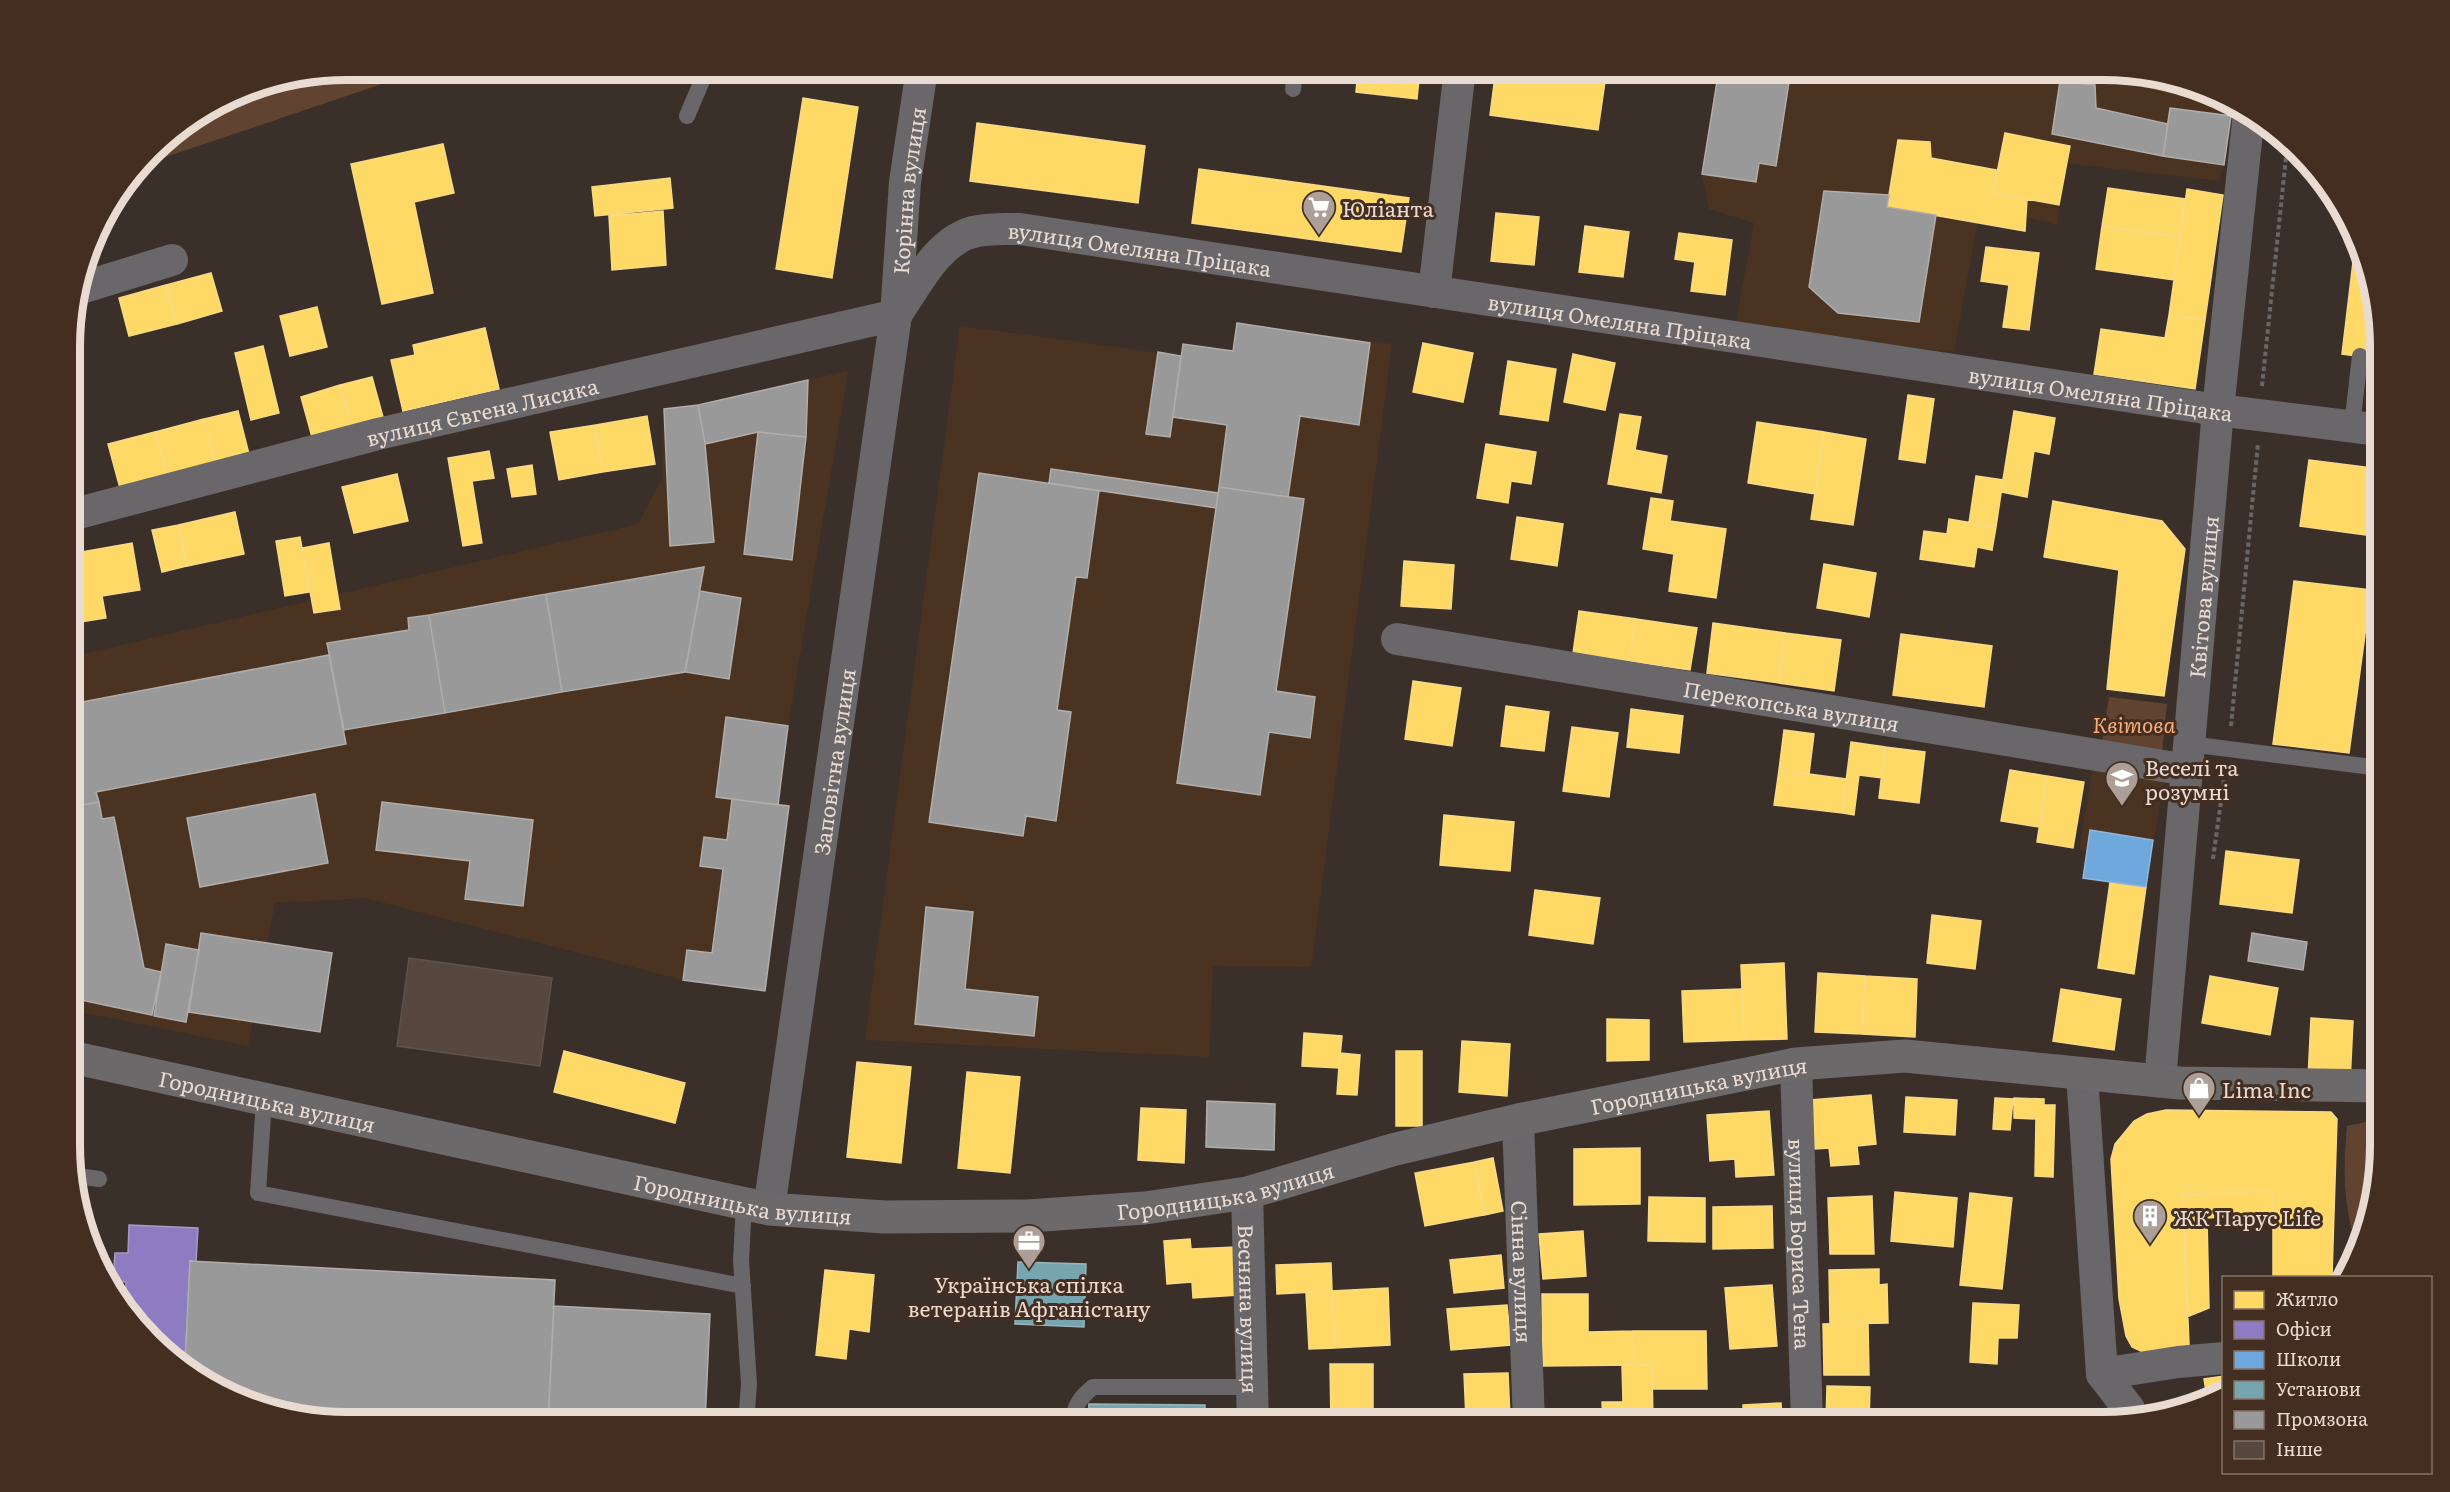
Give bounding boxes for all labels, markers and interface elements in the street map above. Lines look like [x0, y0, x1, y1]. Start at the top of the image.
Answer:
street label: Корінна вулиця [883, 105, 932, 275]
supermarket icon: Юліанта [1301, 189, 1337, 236]
place label: Юліанта [1342, 192, 1435, 223]
street label: вулиця Омеляна Пріцака [1007, 213, 1275, 282]
street label: вулиця Омеляна Пріцака [1486, 284, 1755, 355]
street label: вулиця Омеляна Пріцака [1966, 357, 2235, 427]
street label: вулиця Євгена Лисика [362, 368, 602, 452]
street label: Квітова вулиця [2179, 514, 2224, 679]
street label: Заповітна вулиця [804, 666, 861, 857]
street label: Перекопська вулиця [1681, 671, 1902, 738]
park label: Квітова [2092, 708, 2176, 739]
place label: Веселі та розумні [2145, 751, 2239, 806]
school or university icon: Веселі та розумні [2104, 760, 2140, 807]
street label: Городницька вулиця [1587, 1048, 1808, 1121]
street label: Городницька вулиця [156, 1061, 379, 1138]
shop icon: Lima Inc [2181, 1070, 2217, 1117]
place label: Lima Inc [2222, 1073, 2311, 1104]
street label: вулиця Бориса Тена [1783, 1138, 1820, 1351]
street label: Городницька вулиця [1116, 1153, 1337, 1225]
street label: Городницька вулиця [631, 1165, 853, 1230]
building icon: ЖК Парус Life [2132, 1198, 2168, 1245]
street label: Сінна вулиця [1505, 1200, 1542, 1344]
place label: ЖК Парус Life [2173, 1201, 2321, 1232]
office icon: Українська спілка ветеранів Афганістану [1011, 1223, 1047, 1270]
street label: Весняна вулиця [1232, 1224, 1268, 1394]
place label: Українська спілка ветеранів Афганістану [908, 1268, 1151, 1323]
legend [2222, 1276, 2432, 1474]
text: Житло [2276, 1285, 2338, 1312]
text: Офіси [2276, 1315, 2332, 1342]
text: Школи [2276, 1345, 2341, 1372]
text: Установи [2276, 1375, 2361, 1402]
text: Промзона [2276, 1405, 2368, 1432]
text: Інше [2276, 1435, 2322, 1462]

